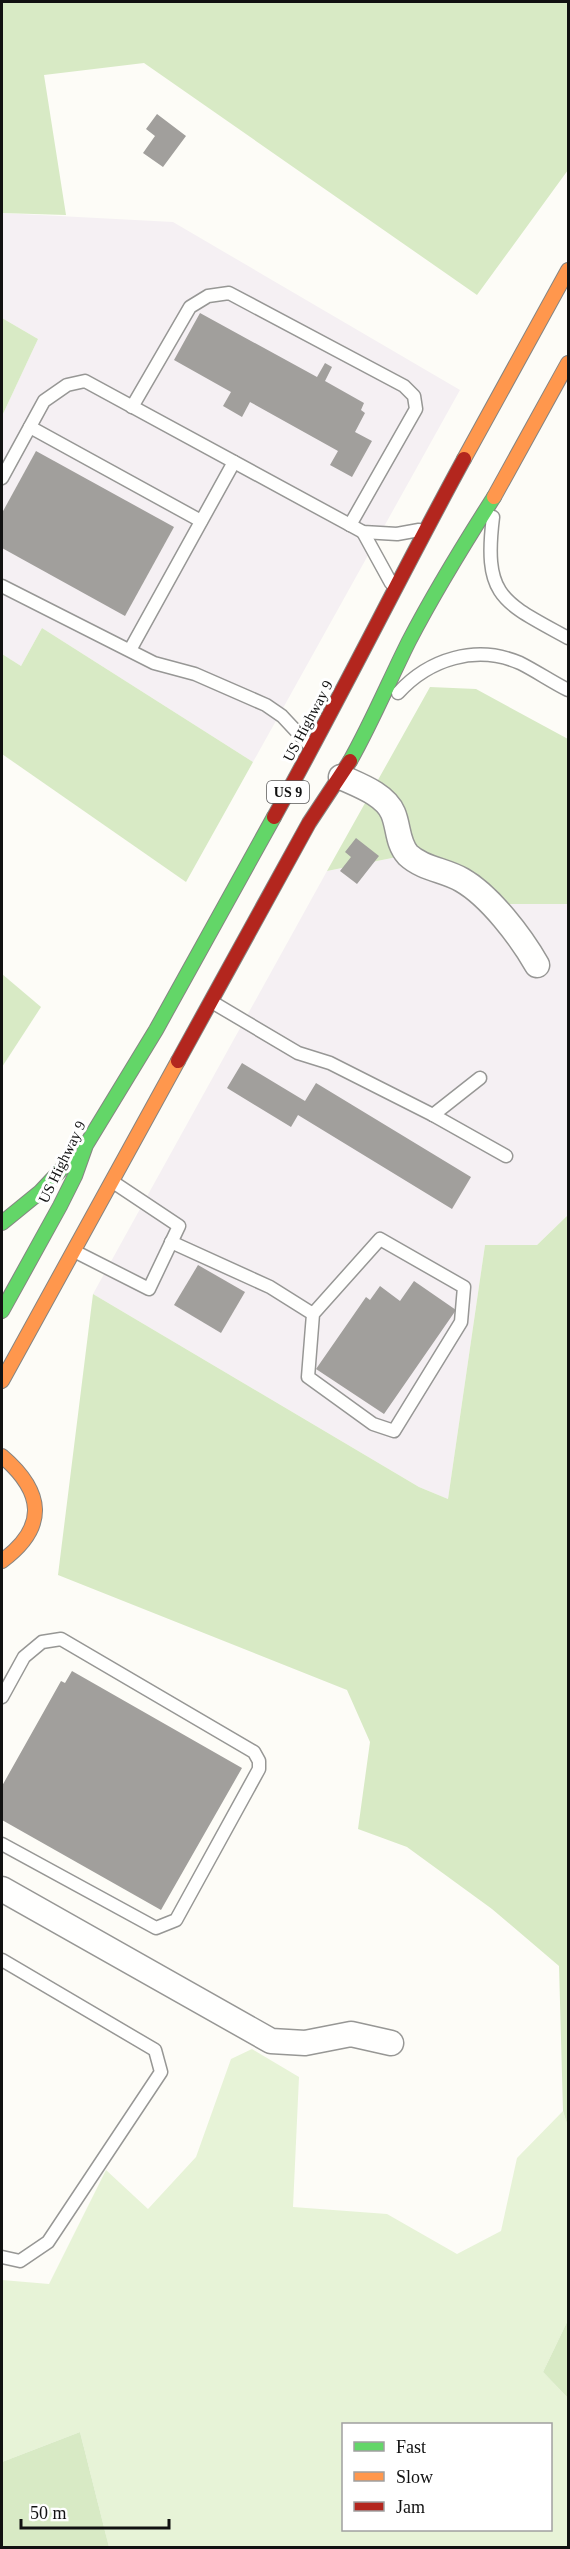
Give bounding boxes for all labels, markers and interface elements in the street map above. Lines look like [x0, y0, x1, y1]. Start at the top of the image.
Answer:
street label: US Highway 9 [280, 678, 336, 764]
road number: US 9 [267, 781, 309, 803]
street label: US Highway 9 [35, 1118, 89, 1206]
legend [342, 2423, 552, 2531]
text: Fast [396, 2437, 426, 2457]
text: Slow [396, 2467, 433, 2487]
scale bar [21, 2492, 170, 2530]
text: Jam [396, 2497, 425, 2517]
text: 50 m [30, 2503, 67, 2523]

